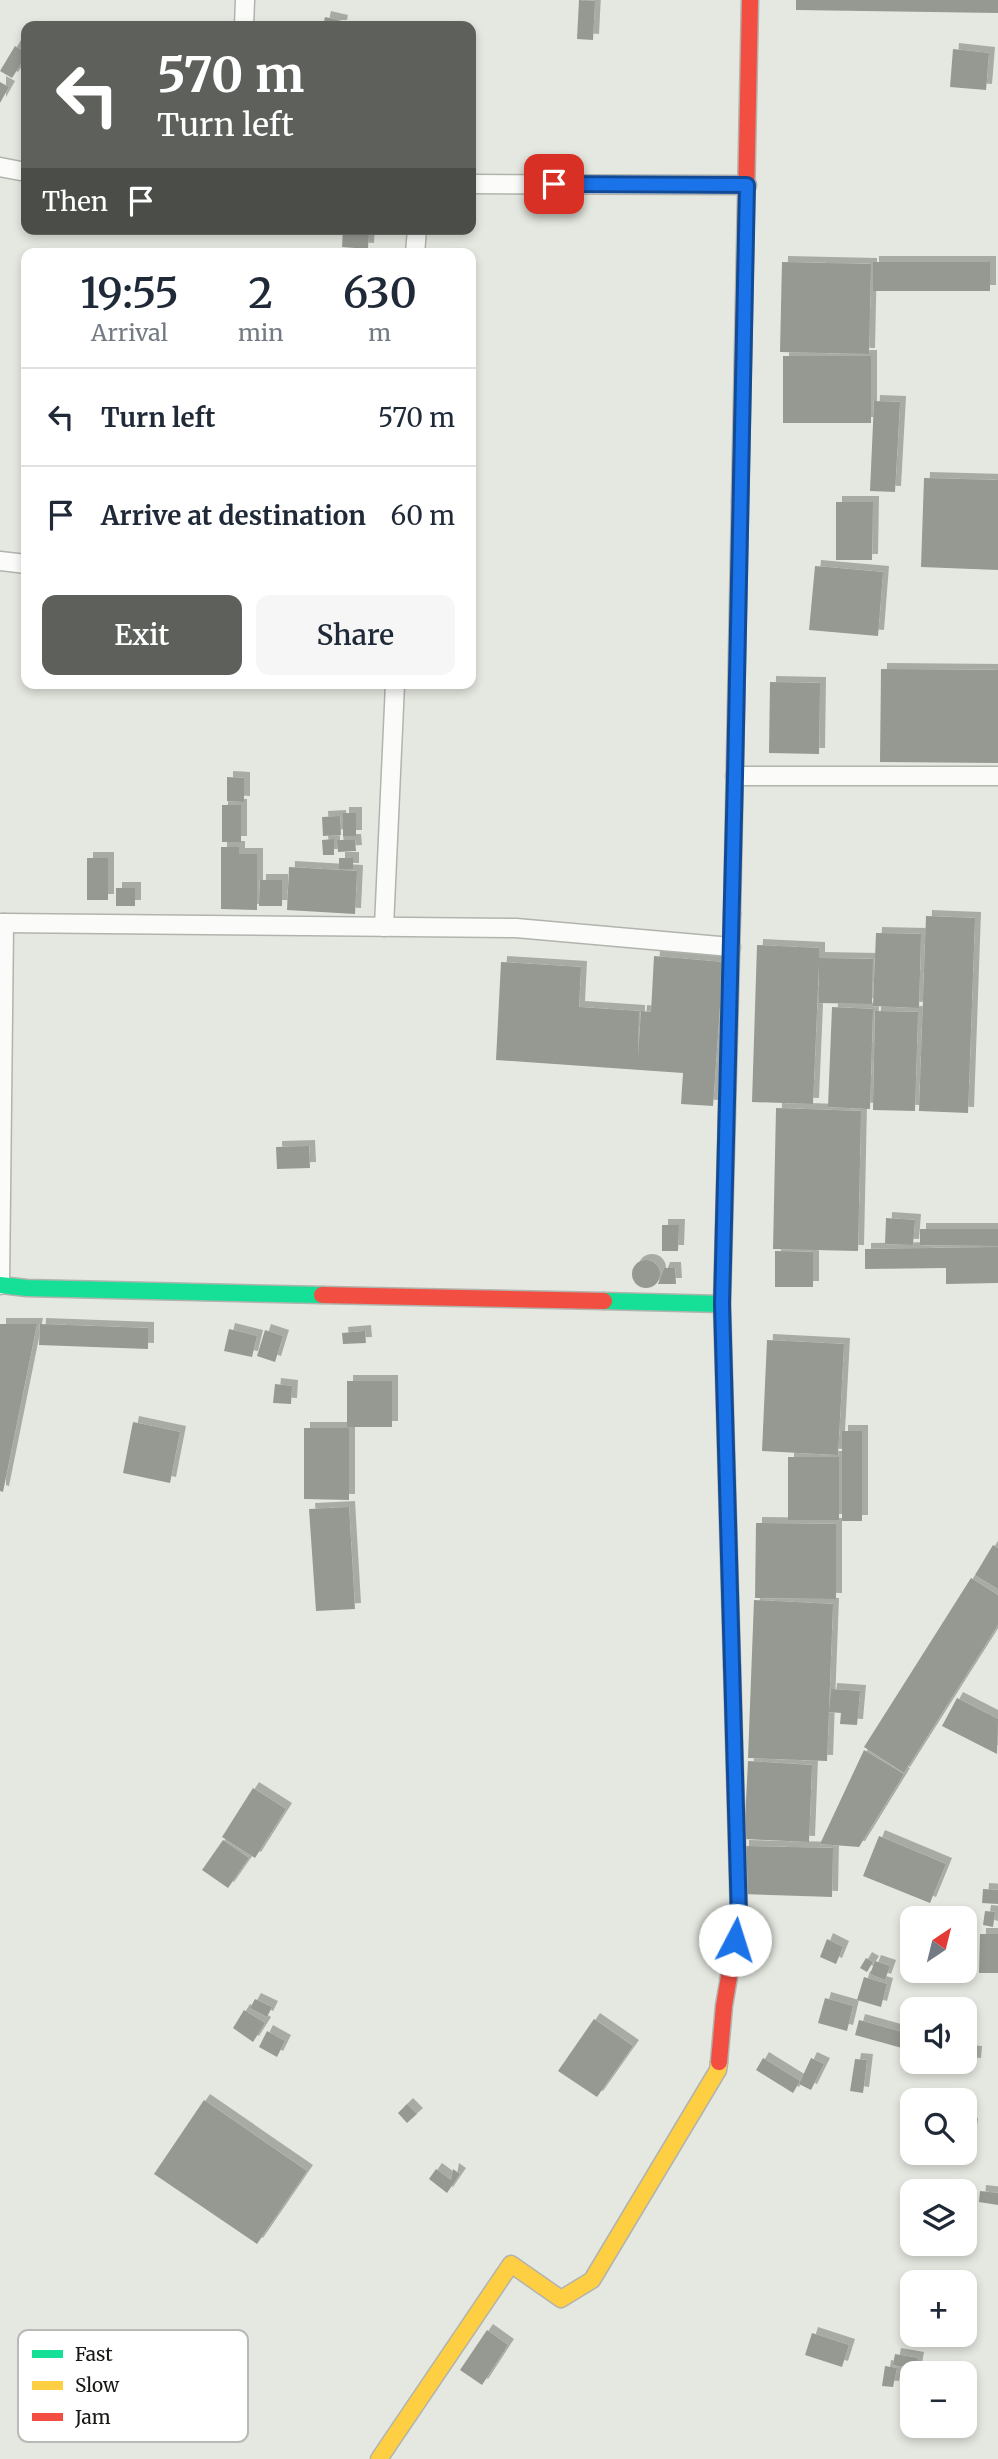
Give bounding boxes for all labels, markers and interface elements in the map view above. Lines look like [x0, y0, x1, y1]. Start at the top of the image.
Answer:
text: 570 m [157, 44, 304, 105]
icon: left [42, 49, 133, 140]
text: Turn left [157, 105, 294, 145]
pin [524, 154, 584, 214]
icon: arrive [535, 165, 573, 203]
icon: arrive [122, 182, 160, 220]
text: Then [42, 185, 108, 218]
text: 19:55 [80, 267, 179, 319]
text: 2 [248, 267, 273, 319]
text: 630 [343, 267, 417, 319]
text: Arrival [91, 318, 168, 347]
text: min [238, 318, 284, 347]
text: m [368, 318, 391, 347]
icon: left [42, 398, 80, 436]
text: Turn left [101, 401, 215, 434]
text: 570 m [378, 401, 455, 434]
icon: arrive [42, 496, 80, 534]
text: Arrive at destination [101, 499, 366, 532]
text: 60 m [391, 499, 455, 532]
button: Exit [42, 595, 242, 675]
button: Share [256, 595, 455, 675]
position arrow [698, 1903, 772, 1977]
north arrow [900, 1906, 976, 1983]
map controls [900, 1906, 977, 2438]
button: sound [900, 1997, 977, 2074]
button: search [900, 2088, 977, 2165]
button: layers [900, 2179, 977, 2256]
button: + [900, 2270, 977, 2347]
legend [18, 2330, 248, 2442]
text: Fast [75, 2342, 113, 2366]
button: − [900, 2361, 977, 2438]
text: Slow [75, 2373, 120, 2397]
text: Jam [74, 2405, 111, 2429]

